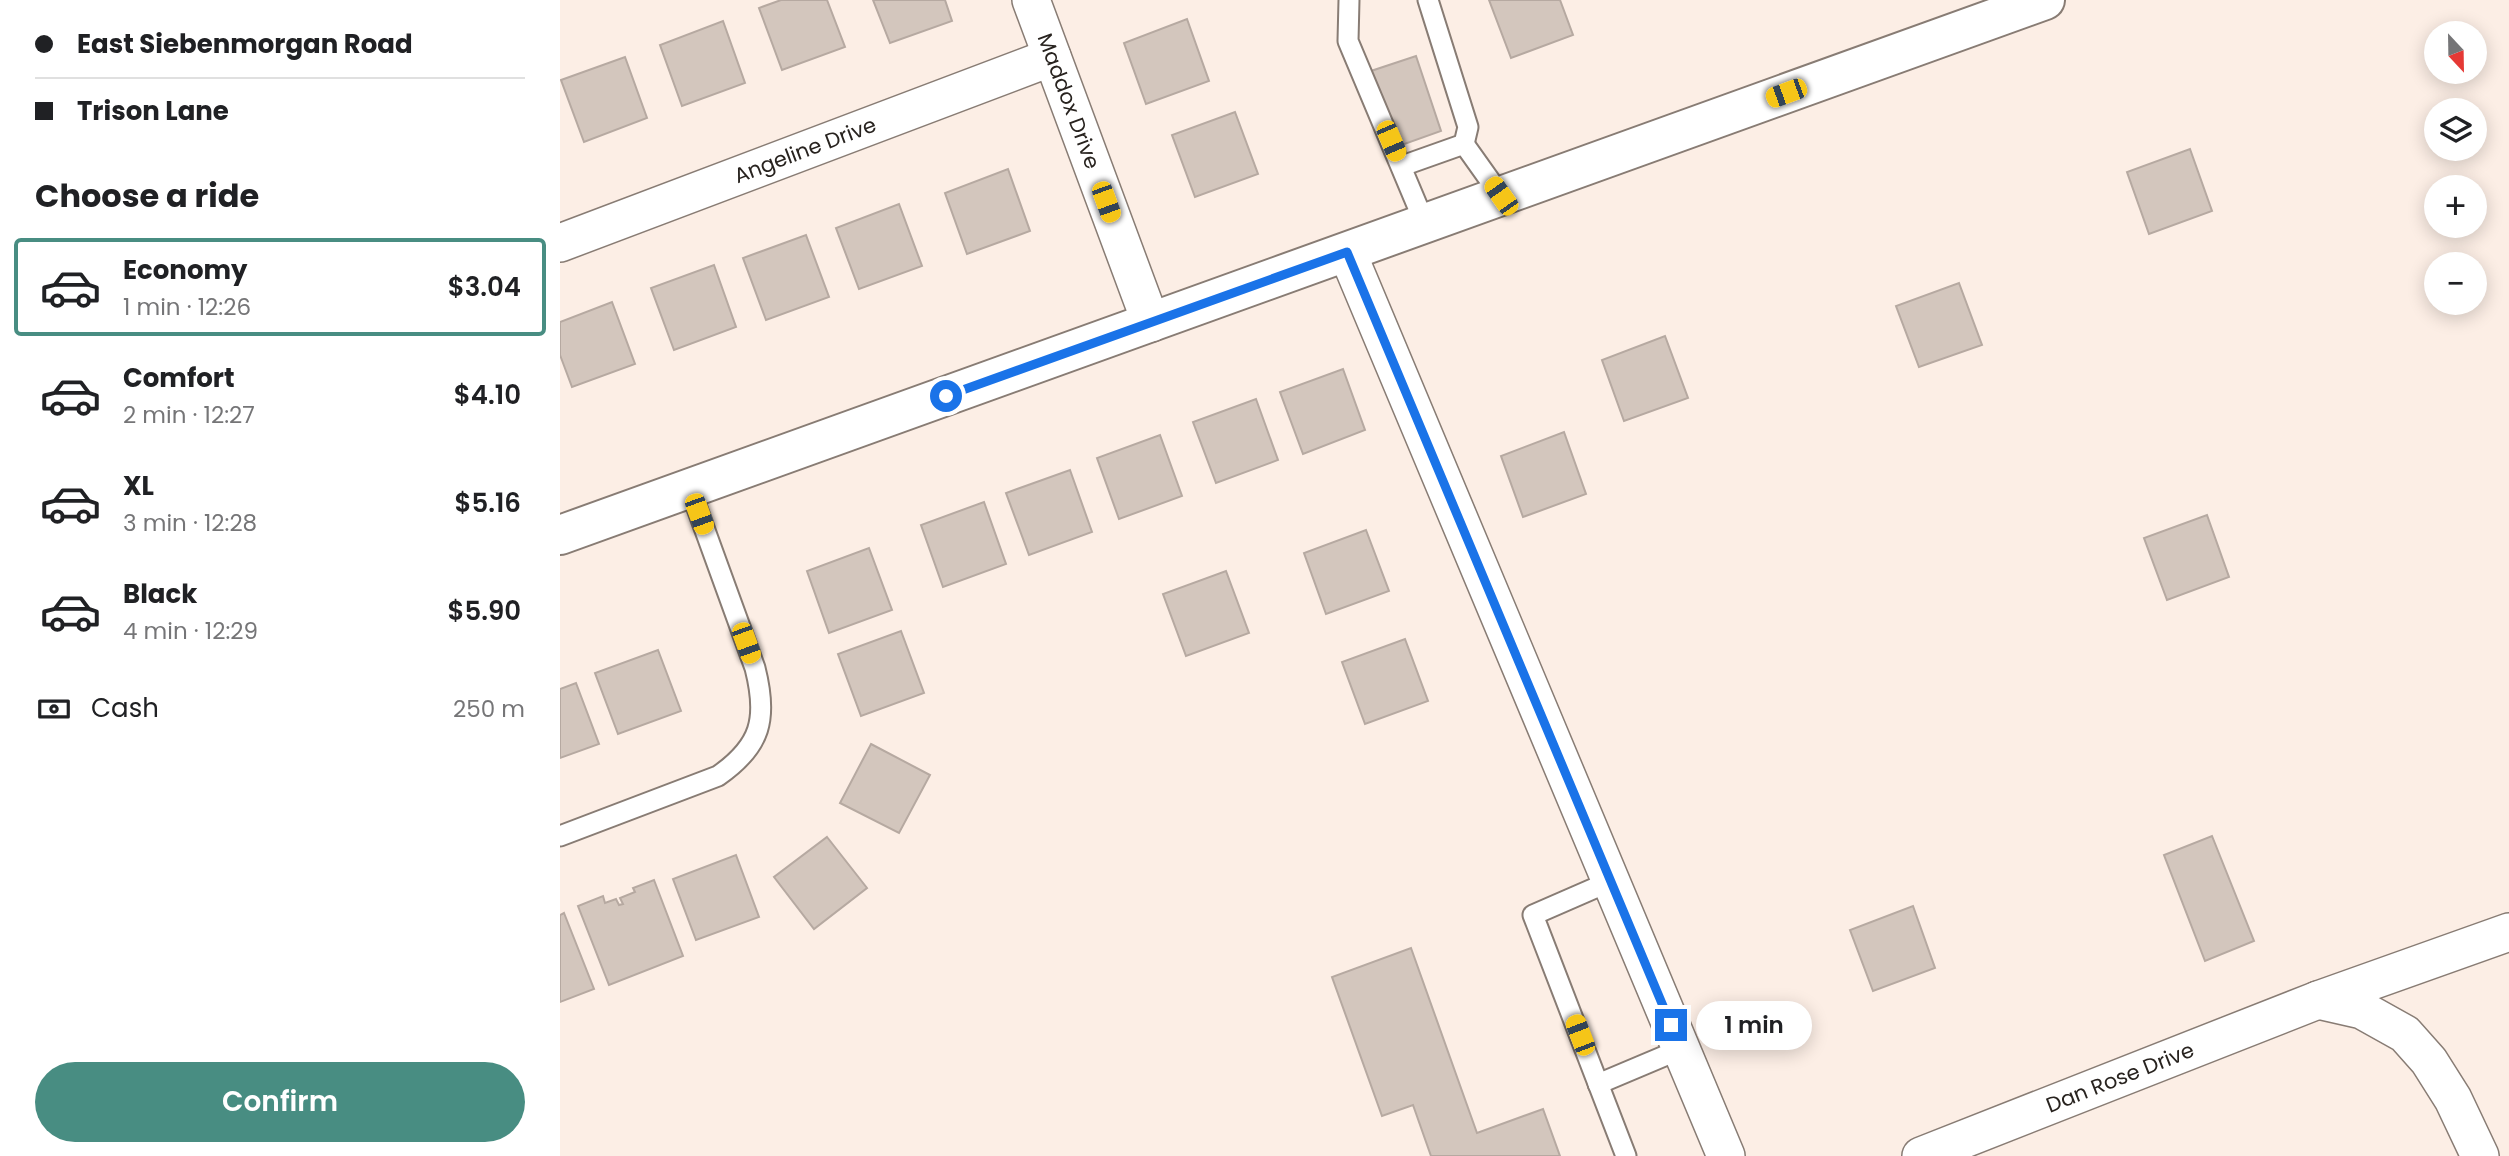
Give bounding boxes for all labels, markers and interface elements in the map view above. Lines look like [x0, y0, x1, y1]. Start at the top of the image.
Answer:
north arrow [2424, 21, 2487, 84]
map controls [2424, 21, 2487, 315]
text: East Siebenmorgan Road [77, 26, 413, 62]
street label: Maddox Drive [1031, 29, 1107, 173]
car [1763, 76, 1810, 110]
text: Trison Lane [77, 93, 229, 129]
button: layers [2424, 98, 2487, 161]
street label: Angeline Drive [730, 110, 880, 190]
car [1374, 118, 1409, 164]
text: Choose a ride [35, 173, 259, 218]
car [1481, 173, 1522, 219]
button: + [2424, 175, 2487, 238]
car [1089, 179, 1124, 225]
text: Economy [123, 252, 247, 288]
button: − [2424, 252, 2487, 315]
icon: car [39, 256, 102, 319]
text: $3.04 [448, 269, 521, 305]
text: 1 min · 12:26 [123, 291, 251, 323]
text: Comfort [123, 360, 235, 396]
icon: car [39, 364, 102, 427]
text: $4.10 [454, 377, 521, 413]
route start [930, 380, 962, 412]
text: 2 min · 12:27 [123, 399, 255, 431]
text: XL [123, 468, 154, 504]
icon: car [39, 472, 102, 535]
text: $5.16 [454, 485, 521, 521]
car [682, 491, 717, 537]
text: 3 min · 12:28 [123, 507, 257, 539]
text: Black [123, 576, 197, 612]
icon: car [39, 580, 102, 643]
text: $5.90 [447, 593, 521, 629]
text: 4 min · 12:29 [123, 615, 258, 647]
car [729, 620, 764, 666]
icon: cash [35, 690, 73, 728]
text: Cash [91, 690, 159, 726]
text: 250 m [453, 693, 525, 725]
callout: 1 min [1696, 1000, 1811, 1050]
route end [1655, 1009, 1687, 1041]
text: 1 min [1724, 1009, 1784, 1041]
car [1563, 1012, 1598, 1058]
street label: Dan Rose Drive [2042, 1035, 2198, 1119]
button: Confirm [35, 1062, 525, 1142]

